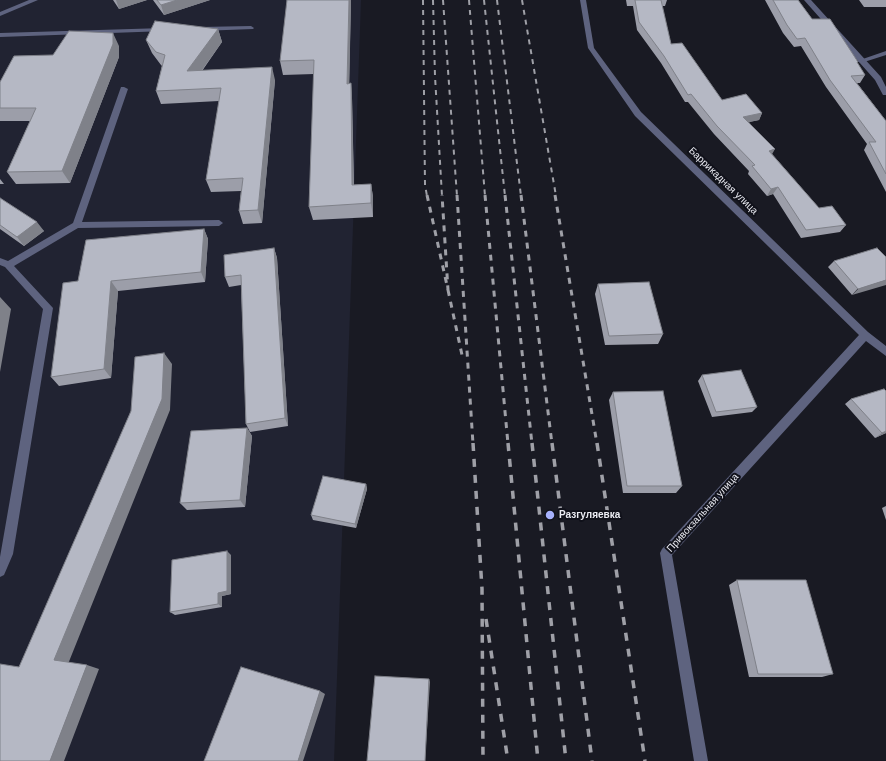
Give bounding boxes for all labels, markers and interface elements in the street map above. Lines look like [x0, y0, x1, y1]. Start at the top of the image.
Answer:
street label: Баррикадная улица [686, 145, 760, 217]
street label: Привокзальная улица [665, 471, 741, 555]
marker: Разгуляевка [544, 509, 556, 521]
place label: Разгуляевка [559, 509, 620, 521]

